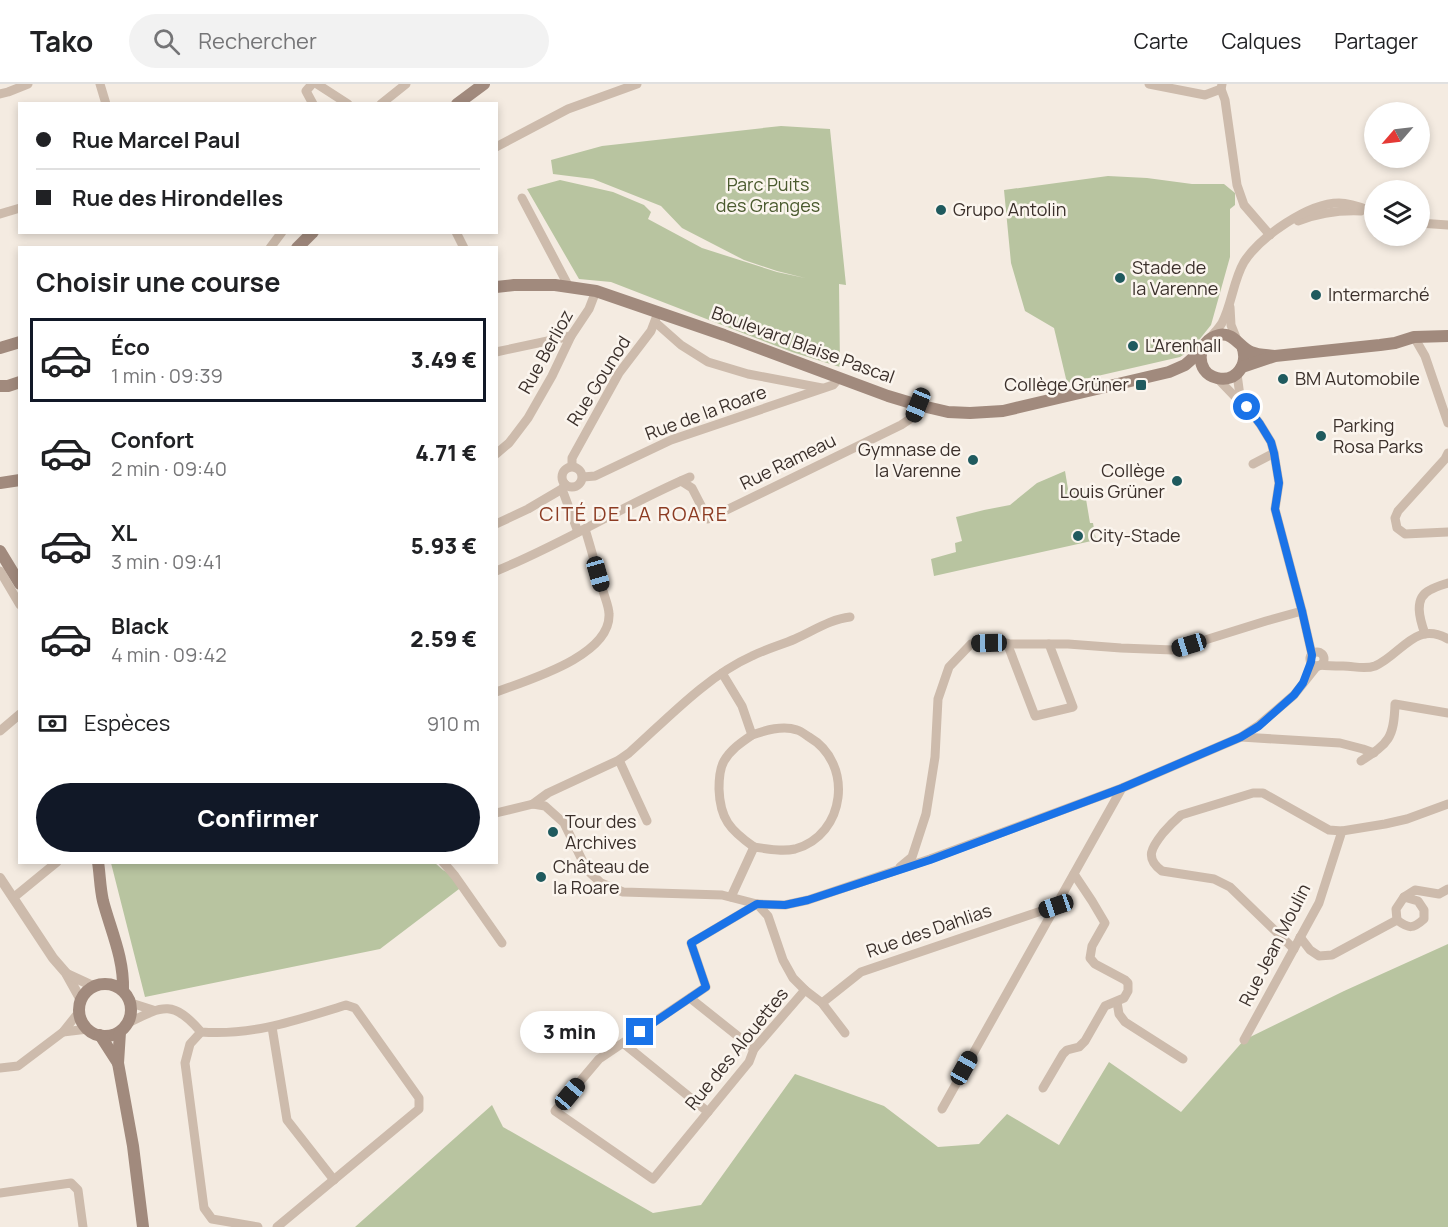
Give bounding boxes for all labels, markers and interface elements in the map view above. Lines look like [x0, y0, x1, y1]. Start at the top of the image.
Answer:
search box [129, 14, 549, 68]
text: Tako [30, 22, 93, 60]
icon: search [150, 25, 183, 58]
text: Rechercher [198, 26, 317, 56]
text: Carte [1134, 27, 1188, 55]
text: Calques [1221, 27, 1301, 55]
text: Partager [1334, 27, 1418, 55]
north arrow [1364, 102, 1430, 168]
map controls [1364, 102, 1430, 246]
text: Rue Marcel Paul [72, 125, 240, 155]
park label: Parc Puits des Granges [716, 172, 820, 217]
button: layers [1364, 180, 1430, 246]
text: Rue des Hirondelles [72, 183, 283, 213]
place label: Grupo Antolin [953, 197, 1066, 221]
marker: Grupo Antolin [934, 203, 948, 217]
place label: Stade de la Varenne [1132, 255, 1218, 300]
text: Choisir une course [36, 263, 280, 300]
marker: Stade de la Varenne [1113, 271, 1127, 285]
place label: Intermarché [1328, 282, 1430, 306]
marker: Intermarché [1309, 288, 1323, 302]
street label: Boulevard Blaise Pascal [709, 300, 898, 388]
street label: Rue Berlioz [512, 305, 578, 398]
street label: Rue Gounod [561, 331, 635, 430]
text: Éco [111, 332, 150, 362]
icon: car [39, 333, 93, 387]
place label: L'Arenhall [1145, 333, 1221, 357]
marker: L'Arenhall [1126, 339, 1140, 353]
text: 3.49 € [411, 345, 477, 375]
text: 1 min · 09:39 [111, 362, 223, 389]
place label: BM Automobile [1295, 366, 1420, 390]
place label: Collège Grüner [1004, 372, 1130, 396]
marker: BM Automobile [1276, 372, 1290, 386]
marker: Collège Grüner [1134, 378, 1148, 392]
street label: Rue de la Roare [642, 379, 770, 445]
car [903, 385, 933, 425]
route start [1233, 393, 1260, 420]
place label: Parking Rosa Parks [1333, 413, 1423, 458]
text: Confort [111, 425, 194, 455]
icon: car [39, 426, 93, 480]
street label: Rue Rameau [736, 428, 839, 495]
marker: Parking Rosa Parks [1314, 429, 1328, 443]
place label: Gymnase de la Varenne [858, 437, 961, 482]
text: 4.71 € [415, 438, 477, 468]
marker: Gymnase de la Varenne [966, 453, 980, 467]
text: 2 min · 09:40 [111, 455, 227, 482]
place label: Collège Louis Grüner [1060, 458, 1166, 503]
marker: Collège Louis Grüner [1170, 474, 1184, 488]
district label: CITÉ DE LA ROARE [539, 500, 729, 527]
text: XL [111, 518, 137, 548]
icon: car [39, 519, 93, 573]
place label: City-Stade [1090, 523, 1181, 547]
marker: City-Stade [1071, 529, 1085, 543]
text: 5.93 € [411, 531, 477, 561]
text: 3 min · 09:41 [111, 548, 222, 575]
car [584, 554, 612, 594]
text: Black [111, 611, 168, 641]
icon: car [39, 612, 93, 666]
text: 2.59 € [410, 624, 477, 654]
car [1169, 631, 1209, 659]
car [971, 634, 1007, 652]
text: 4 min · 09:42 [111, 641, 227, 668]
icon: cash [36, 707, 69, 740]
text: Espèces [84, 708, 170, 738]
text: 910 m [427, 710, 480, 737]
button: Confirmer [36, 783, 480, 852]
place label: Tour des Archives [565, 809, 636, 854]
marker: Tour des Archives [546, 825, 560, 839]
place label: Château de la Roare [553, 854, 649, 899]
marker: Château de la Roare [534, 870, 548, 884]
street label: Rue Jean Moulin [1233, 879, 1315, 1010]
car [1036, 892, 1076, 920]
street label: Rue des Dahlias [863, 897, 995, 963]
street label: Rue des Alouettes [679, 982, 793, 1115]
callout: 3 min [520, 1011, 619, 1053]
text: 3 min [543, 1018, 596, 1045]
route end [626, 1018, 653, 1045]
car [947, 1048, 981, 1088]
car [552, 1074, 588, 1114]

